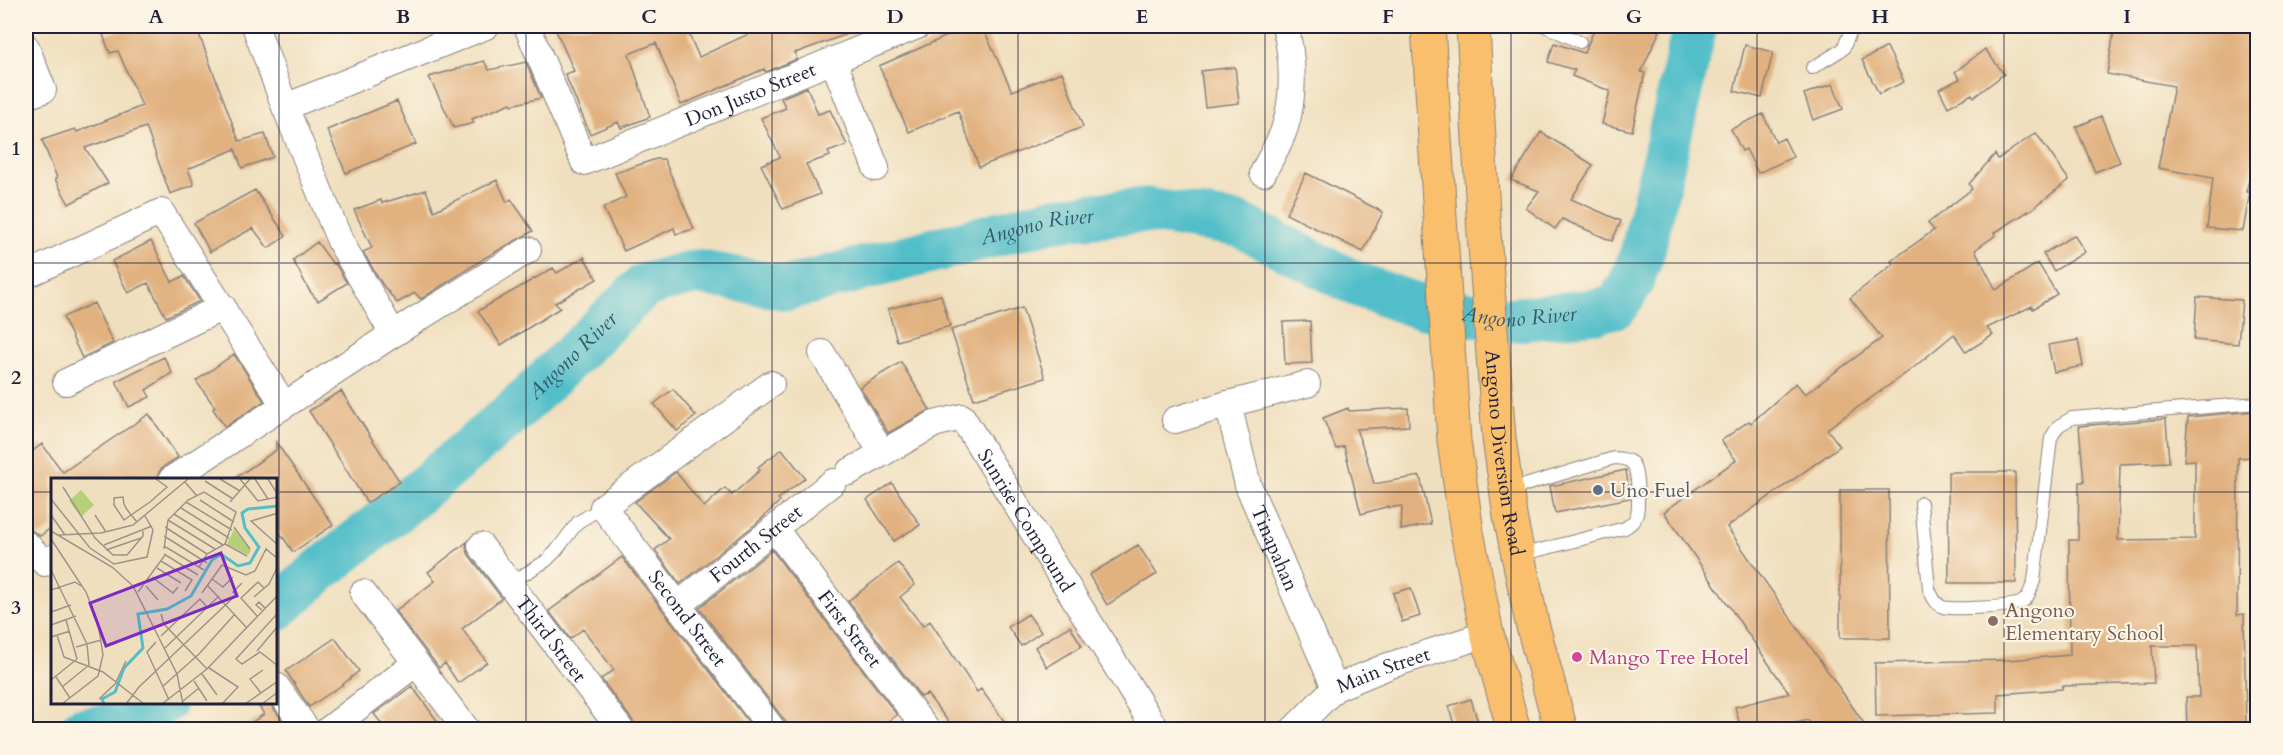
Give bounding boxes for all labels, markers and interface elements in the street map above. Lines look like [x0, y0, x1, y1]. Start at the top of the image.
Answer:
text: A [148, 3, 164, 30]
text: B [396, 3, 410, 30]
text: C [641, 3, 657, 30]
text: D [886, 3, 904, 30]
text: E [1136, 3, 1148, 30]
text: F [1382, 3, 1394, 30]
text: G [1626, 3, 1642, 30]
text: H [1871, 3, 1889, 30]
text: I [2123, 3, 2131, 30]
street label: Don Justo Street [681, 55, 820, 133]
text: 1 [11, 135, 21, 162]
water label: Angono River [976, 201, 1096, 253]
water label: Angono River [1459, 298, 1579, 335]
water label: Angono River [520, 304, 624, 407]
street label: Angono Diversion Road [1479, 349, 1531, 558]
text: 2 [11, 364, 21, 391]
street label: Sunrise Compound [971, 443, 1081, 597]
place label: Uno Fuel [1610, 477, 1690, 504]
inset map [51, 478, 278, 704]
marker: Uno Fuel [1591, 483, 1605, 497]
street label: Fourth Street [704, 498, 808, 589]
street label: Tinapahan [1245, 501, 1306, 596]
street label: Second Street [642, 564, 734, 672]
street label: First Street [812, 584, 889, 673]
street label: Third Street [509, 589, 594, 688]
text: 3 [11, 594, 21, 621]
place label: Angono Elementary School [2005, 597, 2164, 647]
marker: Angono Elementary School [1986, 614, 2000, 628]
street label: Main Street [1332, 640, 1434, 699]
place label: Mango Tree Hotel [1589, 644, 1749, 671]
marker: Mango Tree Hotel [1570, 650, 1584, 664]

